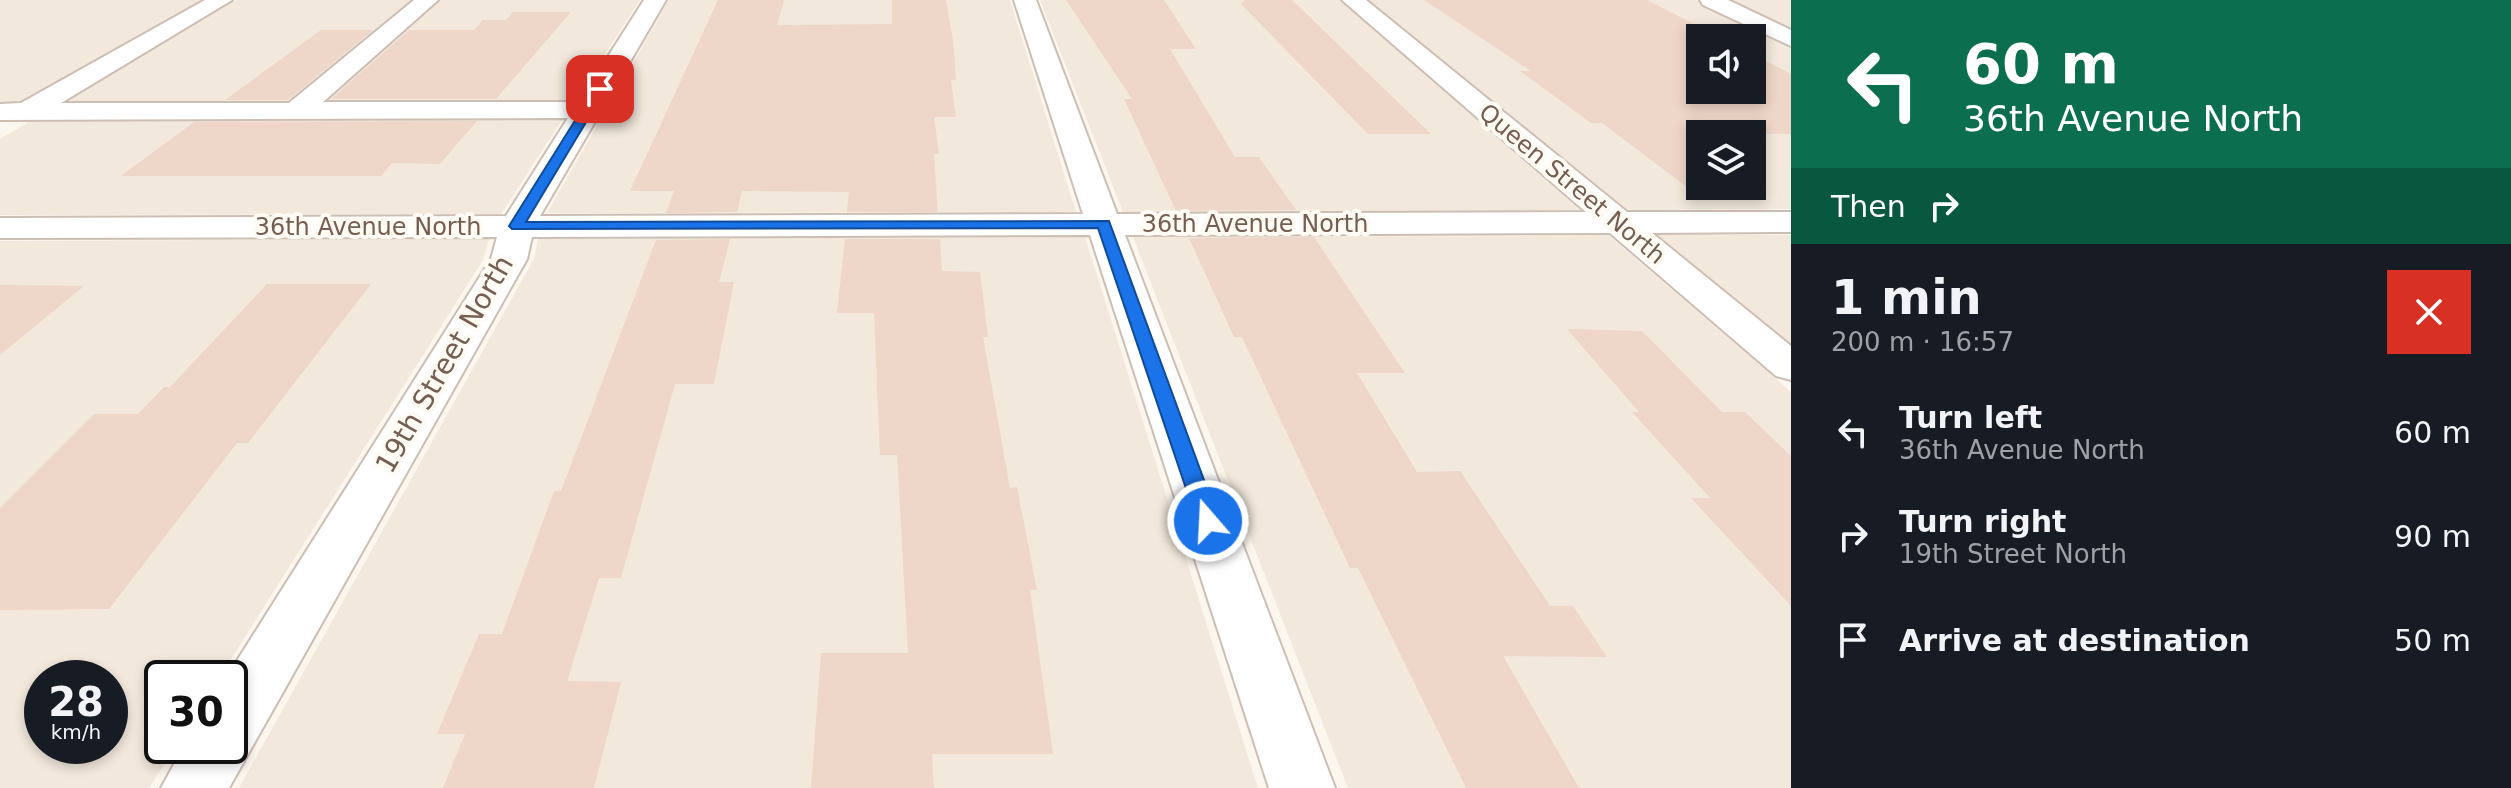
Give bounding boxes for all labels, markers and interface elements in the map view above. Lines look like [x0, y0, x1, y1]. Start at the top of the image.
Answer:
map controls [1686, 24, 1766, 200]
button: sound [1686, 24, 1766, 104]
text: 60 m [1963, 31, 2119, 96]
icon: left [1831, 32, 1935, 136]
pin [566, 55, 634, 123]
icon: arrive [578, 67, 622, 111]
street label: Queen Street North [1473, 98, 1671, 270]
text: 36th Avenue North [1963, 98, 2303, 139]
button: layers [1686, 120, 1766, 200]
icon: right [1922, 184, 1966, 228]
text: Then [1831, 189, 1906, 224]
street label: 36th Avenue North [1142, 210, 1368, 238]
street label: 36th Avenue North [255, 213, 481, 241]
street label: 19th Street North [369, 250, 520, 479]
text: 1 min [1831, 269, 1982, 325]
button: close [2387, 270, 2471, 354]
text: 200 m · 16:57 [1831, 327, 2014, 357]
text: Turn left [1899, 400, 2042, 435]
icon: left [1831, 410, 1875, 454]
text: 60 m [2394, 415, 2471, 450]
text: 36th Avenue North [1899, 435, 2145, 465]
position arrow [1166, 479, 1250, 563]
text: Turn right [1899, 504, 2066, 539]
icon: right [1831, 514, 1875, 558]
text: 90 m [2394, 519, 2471, 554]
text: 19th Street North [1899, 539, 2127, 569]
icon: arrive [1831, 618, 1875, 662]
text: Arrive at destination [1899, 623, 2250, 658]
text: 50 m [2394, 623, 2471, 658]
speed limit sign: 30 [144, 660, 248, 764]
text: 28 [48, 679, 104, 725]
text: km/h [51, 720, 101, 744]

